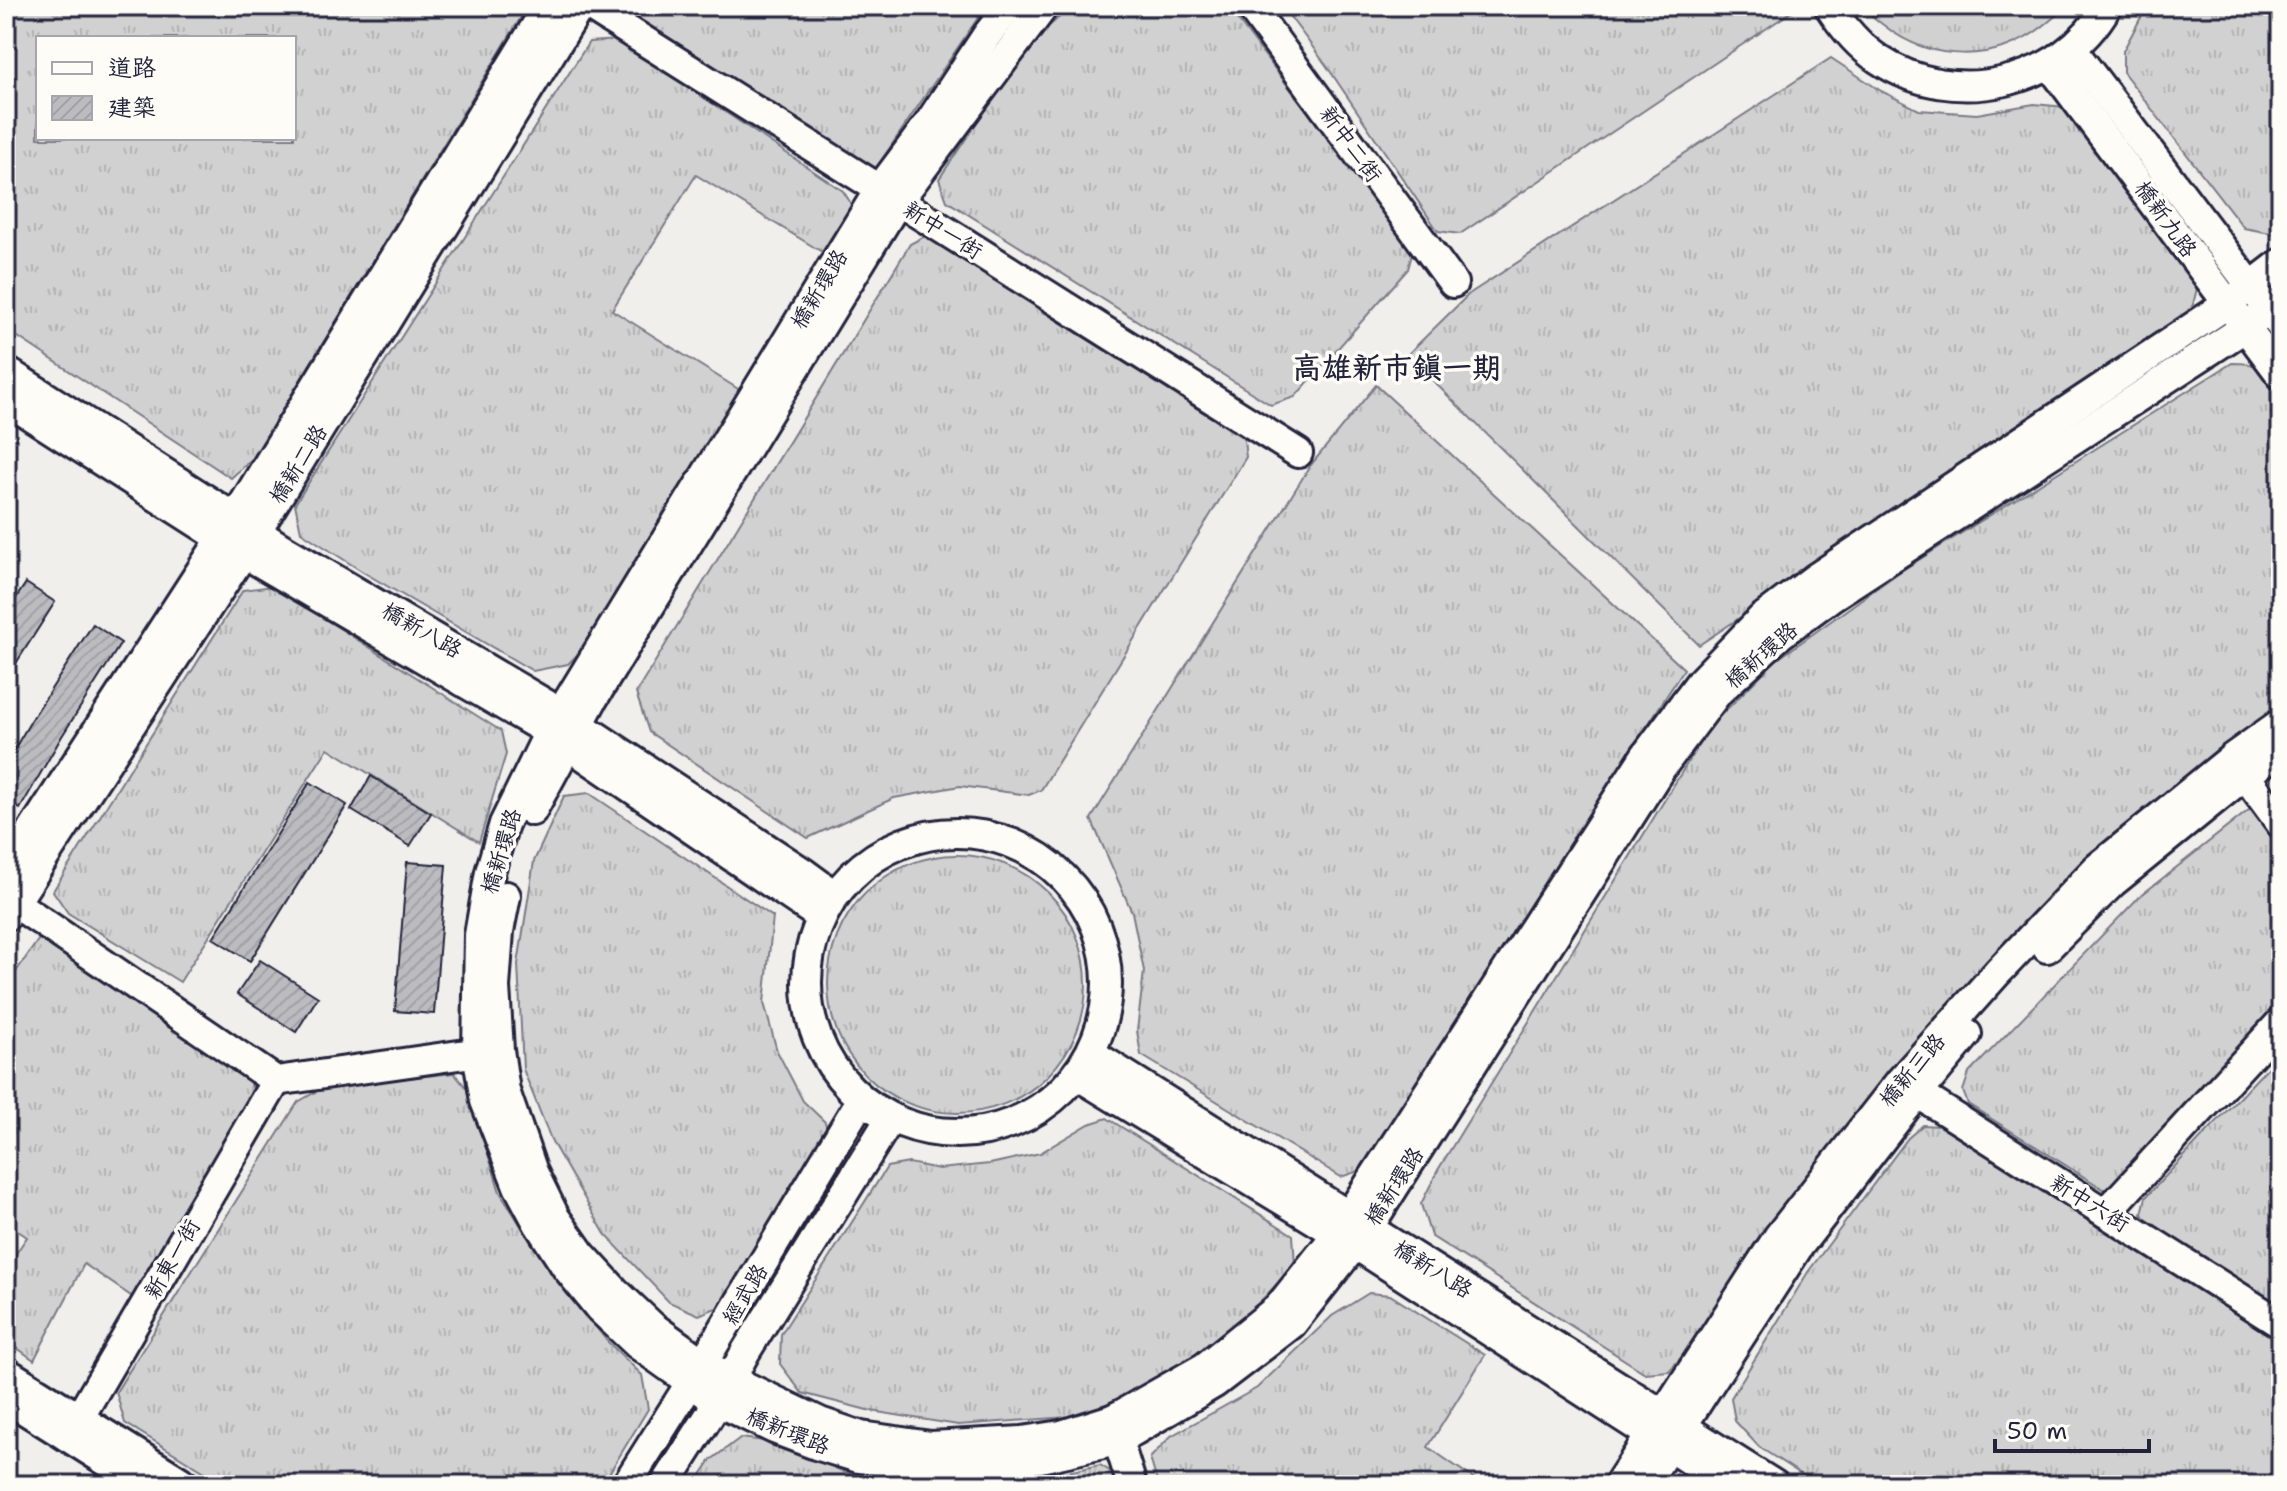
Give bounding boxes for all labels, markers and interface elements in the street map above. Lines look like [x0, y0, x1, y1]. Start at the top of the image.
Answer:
legend [36, 36, 296, 140]
text: 道路 [108, 52, 156, 84]
text: 建築 [108, 92, 156, 124]
street label: 新中二街 [1313, 100, 1389, 188]
street label: 橋新九路 [2128, 175, 2204, 263]
street label: 新中一街 [898, 194, 988, 266]
street label: 橋新環路 [784, 244, 854, 334]
district label: 高雄新市鎮一期 [1292, 347, 1502, 388]
street label: 橋新二路 [262, 419, 334, 509]
street label: 橋新八路 [377, 595, 467, 665]
street label: 橋新環路 [1718, 615, 1804, 695]
street label: 橋新環路 [474, 805, 528, 897]
street label: 橋新三路 [1873, 1027, 1951, 1113]
street label: 橋新環路 [1358, 1141, 1430, 1231]
street label: 新中六街 [2045, 1167, 2135, 1239]
street label: 新東一街 [137, 1214, 207, 1304]
street label: 橋新八路 [1388, 1233, 1478, 1305]
street label: 經武路 [716, 1258, 774, 1330]
street label: 橋新環路 [742, 1401, 834, 1461]
scale bar [1995, 1403, 2149, 1453]
text: 50 m [2007, 1415, 2067, 1447]

